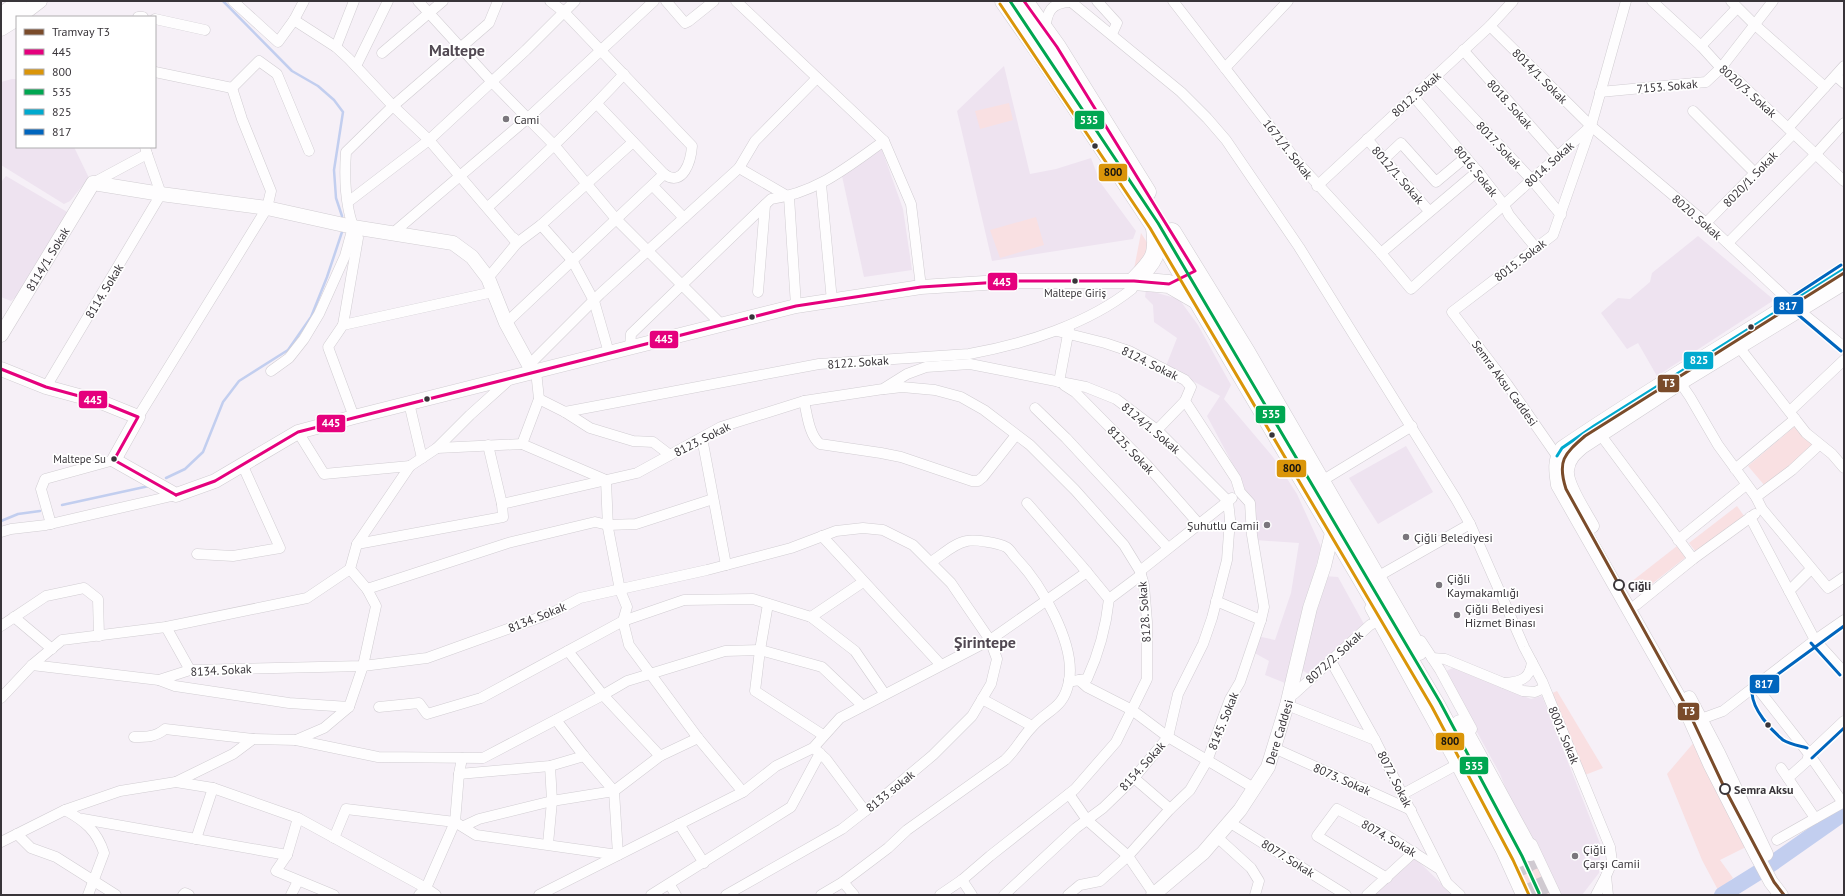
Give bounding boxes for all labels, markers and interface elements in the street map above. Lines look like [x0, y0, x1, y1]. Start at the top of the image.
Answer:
legend [16, 16, 156, 148]
text: Tramvay T3 [52, 24, 110, 39]
district label: Maltepe [429, 40, 485, 60]
text: 445 [52, 44, 72, 59]
street label: 8014/1. Sokak [1509, 45, 1571, 107]
street label: 8020/3. Sokak [1716, 61, 1780, 121]
text: 800 [52, 64, 72, 79]
street label: 8012. Sokak [1388, 68, 1444, 120]
street label: 8018. Sokak [1484, 76, 1536, 132]
street label: 7153. Sokak [1636, 76, 1698, 96]
text: 535 [52, 84, 72, 99]
text: 825 [52, 104, 72, 119]
line badge: 535 [1074, 110, 1105, 130]
place label: Cami [514, 112, 540, 127]
text: 535 [1080, 113, 1098, 127]
marker: Cami [501, 114, 511, 124]
street label: 1671/1. Sokak [1260, 116, 1316, 182]
street label: 8017. Sokak [1473, 118, 1525, 172]
text: 817 [52, 124, 72, 139]
street label: 8014. Sokak [1521, 138, 1577, 190]
unlabelled marker [1090, 141, 1100, 151]
street label: 8016. Sokak [1451, 142, 1501, 200]
street label: 8012/1. Sokak [1369, 143, 1427, 207]
street label: 8020/1. Sokak [1720, 148, 1781, 210]
line badge: 800 [1098, 163, 1128, 182]
text: 800 [1104, 165, 1122, 179]
street label: 8020. Sokak [1669, 191, 1725, 243]
street label: 8114/1. Sokak [22, 224, 72, 294]
street label: 8015. Sokak [1491, 235, 1549, 284]
street label: 8114. Sokak [82, 261, 126, 321]
line badge: 445 [987, 272, 1018, 291]
text: 445 [993, 275, 1011, 289]
marker: Maltepe Giriş [1070, 276, 1080, 286]
place label: Maltepe Giriş [1044, 286, 1106, 300]
line badge: 817 [1773, 296, 1804, 315]
text: 817 [1779, 299, 1797, 313]
unlabelled marker [747, 312, 757, 322]
unlabelled marker [1746, 322, 1756, 332]
line badge: 445 [649, 330, 679, 349]
text: 445 [655, 332, 673, 346]
street label: Semra Aksu Caddesi [1469, 337, 1541, 429]
street label: 8124. Sokak [1119, 343, 1181, 383]
line badge: 825 [1683, 351, 1714, 370]
street label: 8122. Sokak [827, 352, 889, 372]
text: 825 [1690, 353, 1708, 367]
line badge: T3 [1657, 374, 1680, 393]
text: T3 [1663, 376, 1675, 390]
line badge: 445 [78, 390, 108, 409]
text: 445 [84, 393, 102, 407]
unlabelled marker [422, 394, 432, 404]
street label: 8124/1. Sokak [1119, 399, 1184, 457]
line badge: 535 [1255, 405, 1286, 424]
text: 535 [1262, 407, 1280, 421]
line badge: 445 [316, 414, 346, 433]
text: 445 [322, 416, 340, 430]
street label: 8123. Sokak [671, 418, 733, 460]
street label: 8125. Sokak [1104, 423, 1158, 477]
unlabelled marker [1267, 430, 1277, 440]
place label: Maltepe Su [53, 452, 106, 466]
marker: Maltepe Su [109, 454, 119, 464]
line badge: 800 [1276, 459, 1307, 478]
text: 800 [1283, 461, 1301, 475]
place label: Şuhutlu Camii [1187, 518, 1259, 533]
marker: Şuhutlu Camii [1262, 520, 1272, 530]
place label: Çiğli Belediyesi [1414, 530, 1493, 545]
marker: Çiğli Belediyesi [1401, 532, 1411, 542]
place label: Çiğli Kaymakamlığı [1447, 571, 1519, 600]
place label: Çiğli [1628, 578, 1651, 593]
marker: Çiğli [1613, 579, 1625, 591]
marker: Çiğli Kaymakamlığı [1434, 580, 1444, 590]
street label: 8128. Sokak [1134, 581, 1154, 643]
street label: 8134. Sokak [506, 598, 568, 635]
place label: Çiğli Belediyesi Hizmet Binası [1465, 601, 1544, 630]
marker: Çiğli Belediyesi Hizmet Binası [1452, 610, 1462, 620]
street label: 8072/2. Sokak [1302, 627, 1366, 687]
district label: Şirintepe [954, 632, 1016, 652]
street label: 8134. Sokak [190, 661, 252, 679]
line badge: 817 [1749, 674, 1780, 694]
text: 817 [1755, 677, 1773, 691]
street label: 8145. Sokak [1205, 690, 1242, 752]
street label: Dere Caddesi [1262, 698, 1296, 766]
line badge: T3 [1677, 702, 1700, 721]
street label: 8001. Sokak [1545, 704, 1583, 766]
text: T3 [1683, 704, 1695, 718]
unlabelled marker [1763, 720, 1773, 730]
line badge: 800 [1435, 732, 1465, 751]
text: 800 [1441, 734, 1459, 748]
street label: 8154. Sokak [1116, 738, 1168, 794]
street label: 8072. Sokak [1374, 748, 1416, 810]
line badge: 535 [1459, 756, 1489, 775]
text: 535 [1465, 759, 1483, 773]
street label: 8073. Sokak [1311, 760, 1373, 798]
street label: 8133 sokak [863, 767, 918, 815]
place label: Semra Aksu [1734, 782, 1794, 797]
marker: Semra Aksu [1719, 783, 1731, 795]
street label: 8074. Sokak [1359, 816, 1419, 860]
street label: 8077. Sokak [1259, 836, 1318, 880]
place label: Çiğli Çarşı Camii [1583, 842, 1640, 871]
marker: Çiğli Çarşı Camii [1570, 851, 1580, 861]

